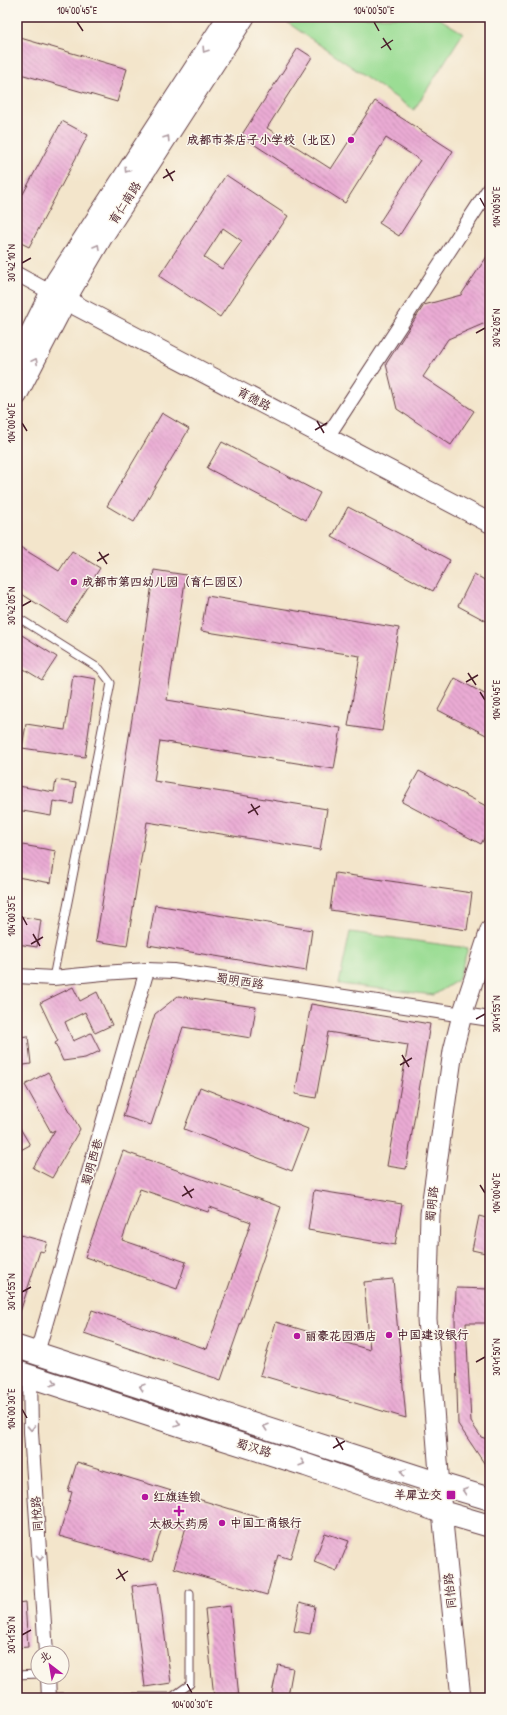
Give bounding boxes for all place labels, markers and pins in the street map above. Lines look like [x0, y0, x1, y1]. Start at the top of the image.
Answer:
place label: 成都市茶店子小学校（北区） [187, 131, 343, 148]
marker: 成都市茶店子小学校（北区） [346, 135, 356, 145]
place label: 成都市第四幼儿园（育仁园区） [82, 573, 250, 590]
marker: 成都市第四幼儿园（育仁园区） [69, 577, 79, 587]
place label: 中国建设银行 [397, 1326, 469, 1343]
place label: 丽豪花园酒店 [305, 1327, 377, 1344]
marker: 中国建设银行 [384, 1330, 394, 1340]
marker: 丽豪花园酒店 [292, 1331, 302, 1341]
place label: 羊犀立交 [394, 1486, 442, 1503]
place label: 红旗连锁 [153, 1488, 201, 1505]
marker: 羊犀立交 [445, 1489, 457, 1501]
marker: 红旗连锁 [140, 1492, 150, 1502]
marker: 太极大药房 [174, 1506, 184, 1516]
place label: 中国工商银行 [230, 1514, 302, 1531]
place label: 太极大药房 [149, 1515, 209, 1532]
marker: 中国工商银行 [217, 1518, 227, 1528]

